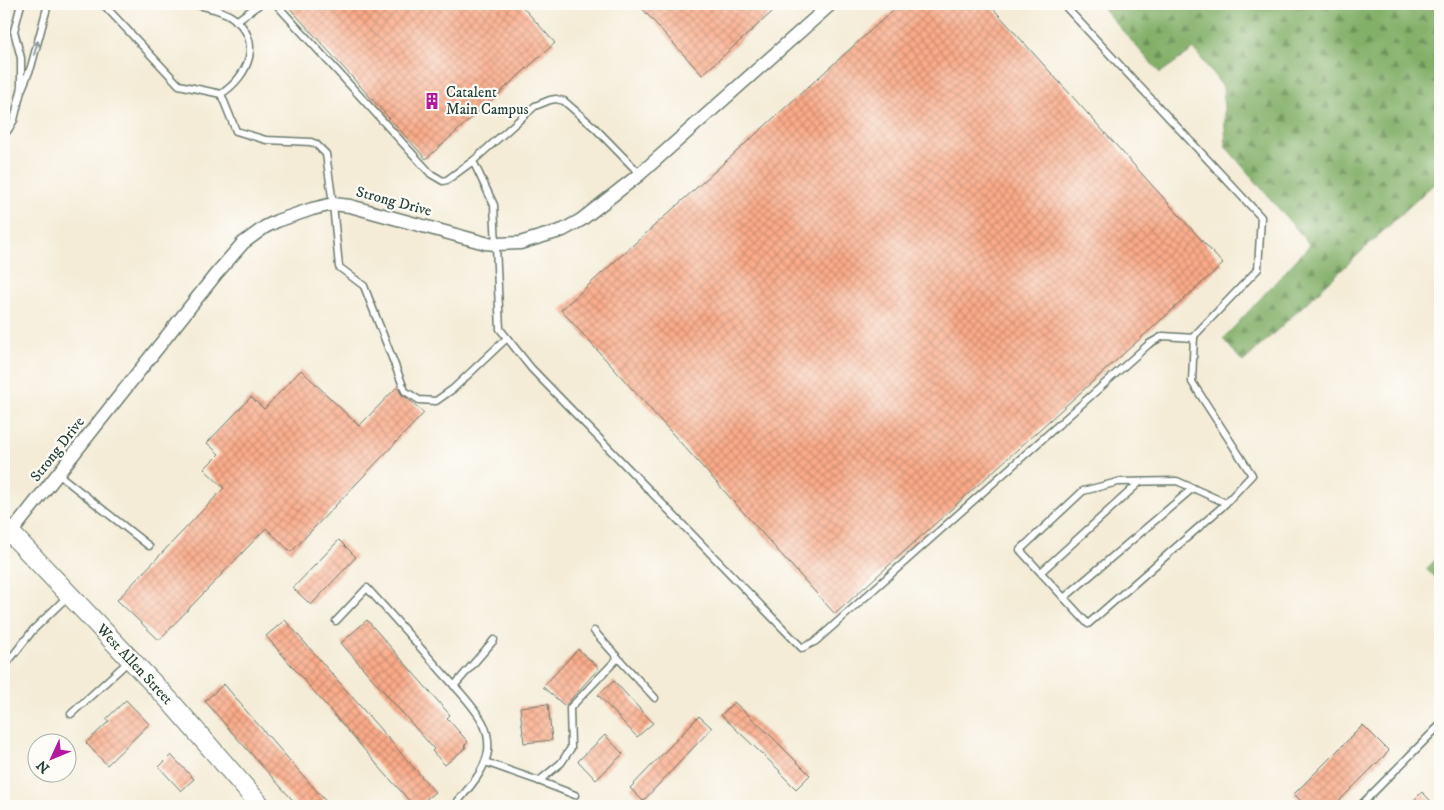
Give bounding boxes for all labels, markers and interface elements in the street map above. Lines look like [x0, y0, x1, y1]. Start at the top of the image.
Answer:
one-way arrow [31, 40, 41, 56]
place label: Catalent Main Campus [446, 83, 528, 119]
building icon: Catalent Main Campus [422, 91, 442, 111]
street label: Strong Drive [354, 182, 434, 221]
street label: Strong Drive [26, 413, 89, 486]
street label: West Allen Street [92, 619, 177, 709]
north arrow [28, 732, 78, 782]
text: N [33, 756, 54, 777]

